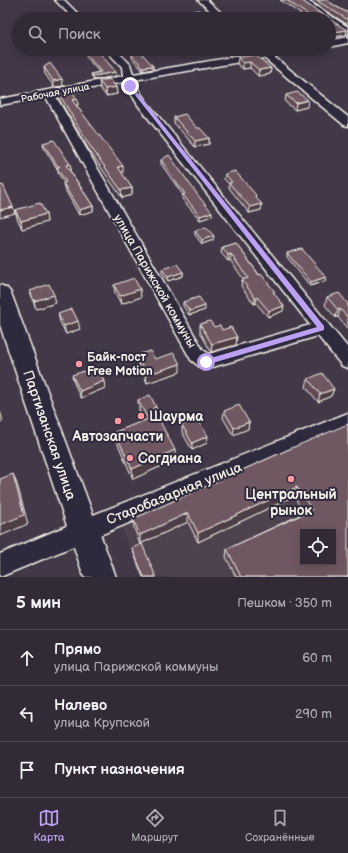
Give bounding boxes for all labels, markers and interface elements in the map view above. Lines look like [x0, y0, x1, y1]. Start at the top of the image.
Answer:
search box [12, 12, 336, 56]
icon: search [26, 23, 48, 45]
text: Поиск [58, 25, 101, 44]
route end [121, 77, 139, 95]
street label: Рабочая улица [20, 80, 91, 106]
street label: улица Парижской коммуны [110, 212, 199, 351]
place label: Байк-пост Free Motion [87, 350, 153, 379]
route start [197, 353, 215, 371]
marker: Байк-пост Free Motion [74, 359, 84, 369]
street label: Партизанская улица [19, 368, 80, 503]
place label: Шаурма [149, 408, 204, 425]
marker: Шаурма [136, 411, 146, 421]
marker: Автозапчасти [113, 416, 123, 426]
place label: Автозапчасти [72, 428, 164, 445]
place label: Согдиана [138, 450, 202, 467]
marker: Согдиана [125, 453, 135, 463]
street label: Старобазарная улица [104, 458, 245, 528]
marker: Центральный рынок [286, 474, 296, 484]
place label: Центральный рынок [245, 486, 337, 519]
map controls [300, 529, 336, 565]
button: locate [300, 529, 336, 565]
text: 5 мин [16, 593, 61, 613]
text: Пешком · 350 m [237, 595, 332, 611]
text: Прямо [54, 640, 101, 659]
icon: ahead [16, 647, 38, 669]
text: 60 m [302, 650, 332, 666]
text: улица Парижской коммуны [54, 659, 218, 675]
text: Налево [54, 696, 107, 715]
icon: left [16, 703, 38, 725]
text: 290 m [295, 706, 332, 722]
text: улица Крупской [54, 715, 150, 731]
icon: arrive [16, 759, 38, 781]
text: Пункт назначения [54, 760, 185, 779]
tab: Карта [33, 807, 64, 844]
tab: Маршрут [131, 807, 178, 844]
tab: Сохранённые [245, 807, 315, 844]

